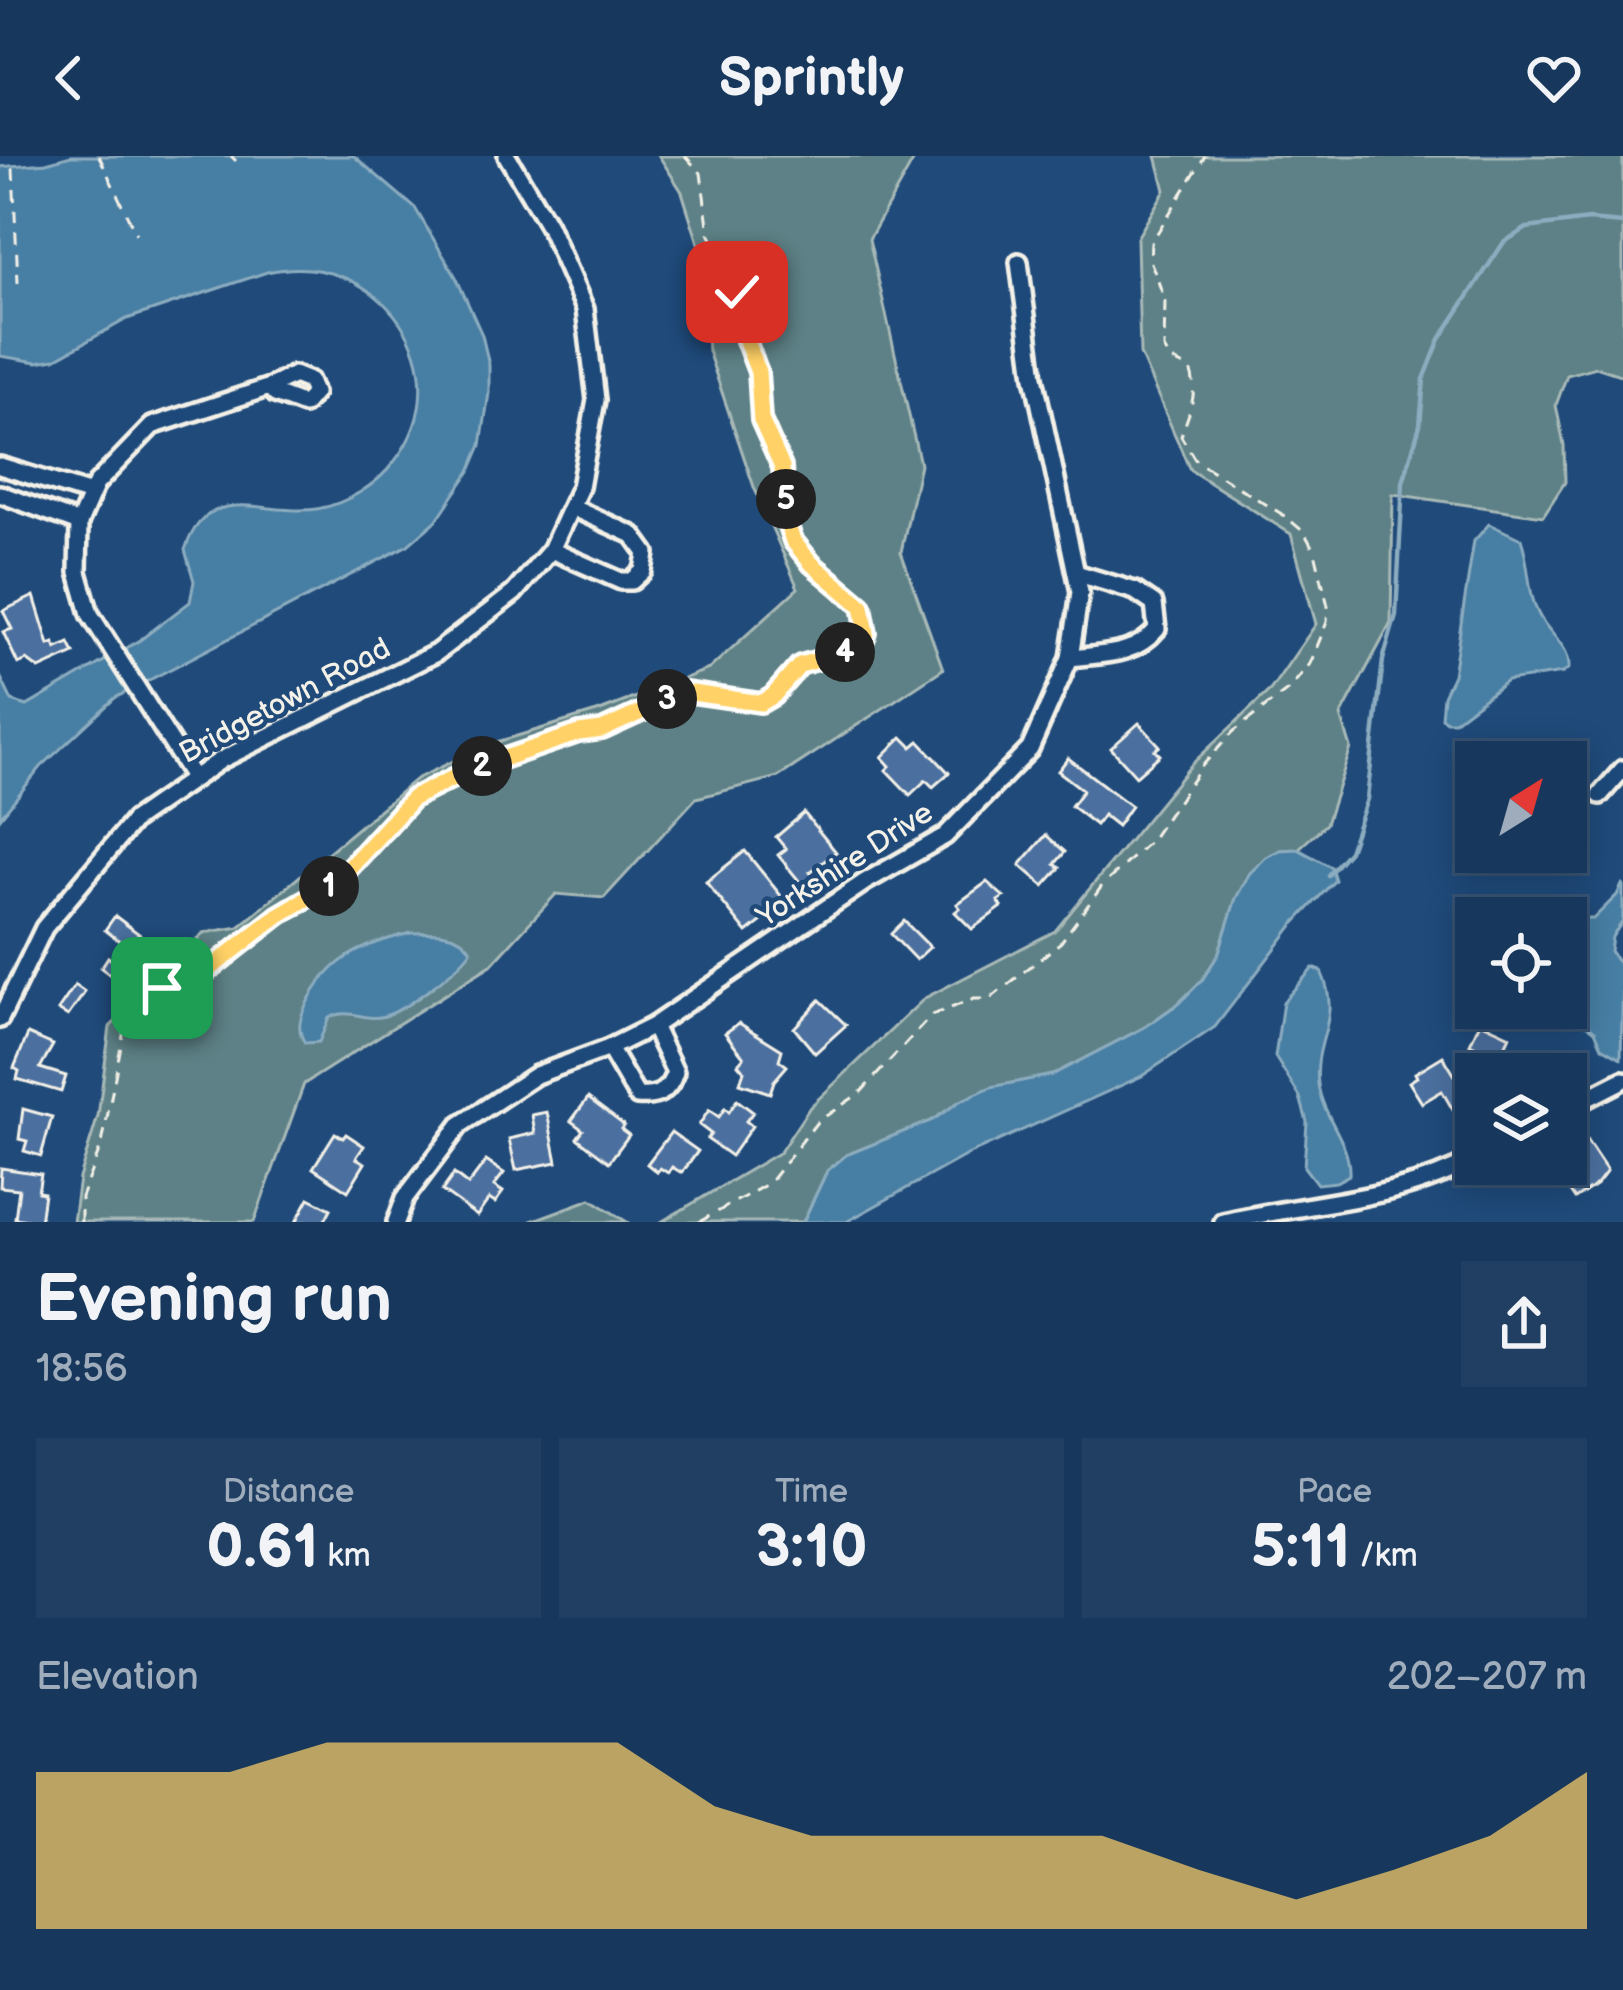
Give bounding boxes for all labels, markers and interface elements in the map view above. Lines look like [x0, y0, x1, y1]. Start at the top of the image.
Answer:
icon: back [36, 45, 102, 111]
icon: heart [1521, 45, 1587, 111]
text: Sprintly [719, 46, 904, 111]
pin [686, 241, 788, 343]
icon: check [704, 259, 770, 325]
pin: 5 [756, 469, 816, 529]
text: 5 [776, 479, 796, 519]
pin: 4 [815, 622, 875, 682]
street label: Bridgetown Road [173, 630, 397, 772]
text: 4 [835, 632, 855, 672]
pin: 3 [637, 669, 697, 729]
text: 3 [657, 679, 677, 719]
pin: 2 [452, 736, 512, 796]
north arrow [1455, 741, 1587, 873]
map controls [1455, 741, 1587, 1185]
text: 2 [472, 746, 492, 786]
street label: Yorkshire Drive [749, 795, 940, 936]
pin: 1 [299, 856, 359, 916]
text: 1 [322, 866, 336, 906]
button: locate [1455, 897, 1587, 1029]
pin [111, 937, 213, 1039]
icon: arrive [129, 955, 195, 1021]
button: layers [1455, 1053, 1587, 1185]
text: Evening run [36, 1261, 392, 1340]
button: share [1461, 1261, 1587, 1387]
text: 18:56 [36, 1346, 128, 1393]
text: Distance [223, 1472, 354, 1512]
text: Time [775, 1472, 848, 1512]
text: Pace [1297, 1472, 1372, 1512]
text: 0.61 [206, 1512, 318, 1584]
text: 3:10 [755, 1512, 868, 1584]
text: 5:11 [1251, 1512, 1351, 1584]
text: km [318, 1536, 371, 1576]
text: /km [1351, 1536, 1418, 1576]
text: Elevation [36, 1654, 199, 1701]
text: 202–207 m [1387, 1654, 1587, 1701]

